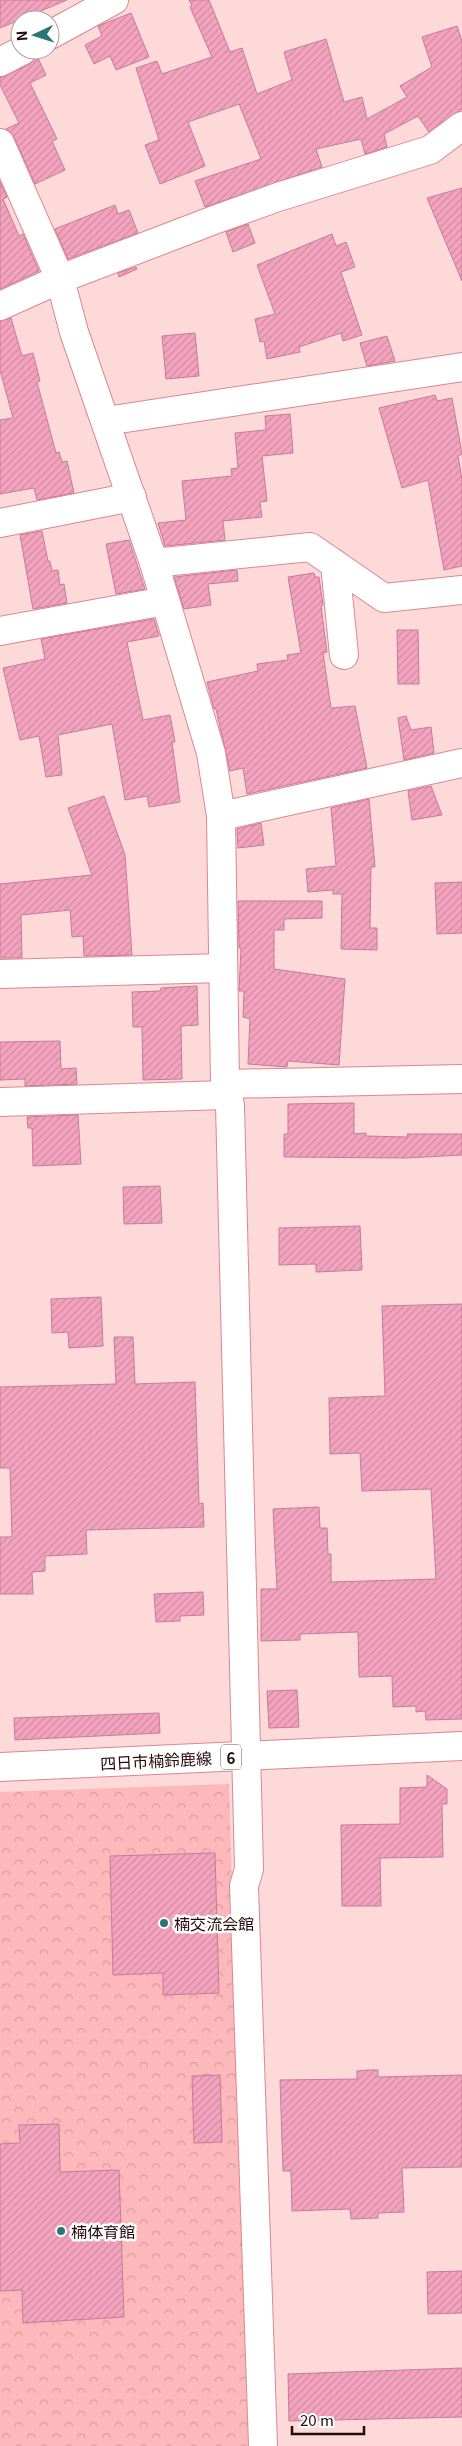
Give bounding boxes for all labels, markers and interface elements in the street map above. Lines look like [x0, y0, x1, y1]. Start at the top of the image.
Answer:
north arrow [10, 10, 60, 60]
text: N [11, 30, 31, 42]
road number: 6 [221, 1744, 241, 1770]
street label: 四日市楠鈴鹿線 [99, 1745, 213, 1775]
place label: 楠交流会館 [174, 1911, 254, 1935]
marker: 楠交流会館 [158, 1917, 170, 1929]
place label: 楠体育館 [71, 2219, 135, 2243]
marker: 楠体育館 [55, 2225, 67, 2237]
scale bar [292, 2404, 364, 2436]
text: 20 m [300, 2409, 334, 2430]

